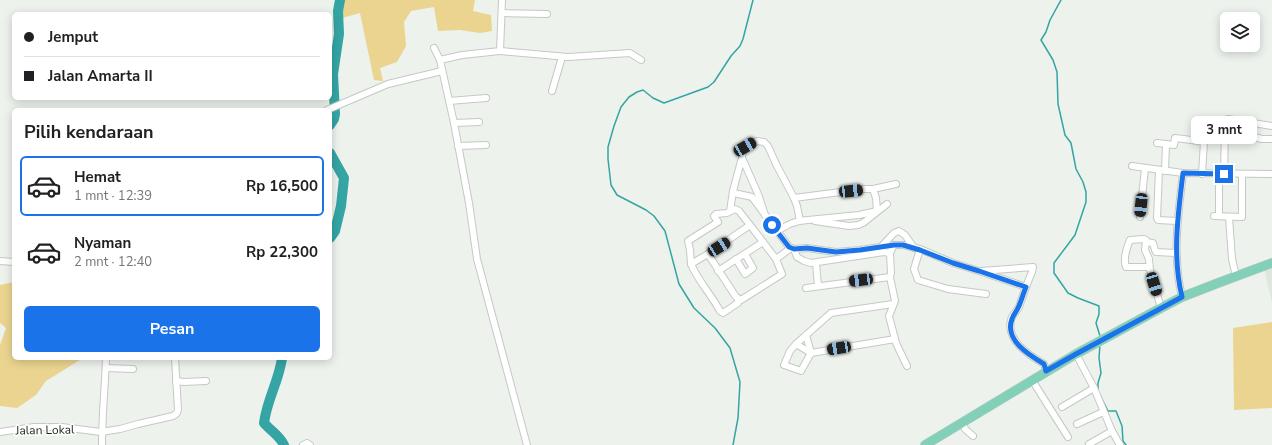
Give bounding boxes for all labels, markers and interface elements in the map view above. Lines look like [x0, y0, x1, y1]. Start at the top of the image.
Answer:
map controls [1220, 12, 1260, 52]
button: layers [1220, 12, 1260, 52]
text: Jemput [48, 27, 98, 47]
text: Jalan Amarta II [48, 66, 153, 86]
callout: 3 mnt [1191, 116, 1257, 144]
text: Pilih kendaraan [24, 120, 154, 144]
text: 3 mnt [1206, 121, 1242, 139]
car [732, 136, 758, 158]
route end [1215, 165, 1233, 183]
text: Hemat [74, 167, 121, 187]
icon: car [26, 168, 62, 204]
text: Rp 16,500 [246, 176, 318, 196]
car [838, 184, 864, 198]
text: 1 mnt · 12:39 [74, 187, 152, 205]
car [1134, 192, 1148, 218]
route start [763, 216, 781, 234]
text: Nyaman [74, 233, 131, 253]
icon: car [26, 234, 62, 270]
car [706, 236, 732, 258]
text: Rp 22,300 [246, 242, 318, 262]
text: 2 mnt · 12:40 [74, 253, 152, 271]
car [1145, 271, 1163, 297]
car [848, 273, 874, 287]
button: Pesan [24, 306, 320, 352]
car [826, 340, 852, 356]
street label: Jalan Lokal [14, 421, 75, 439]

